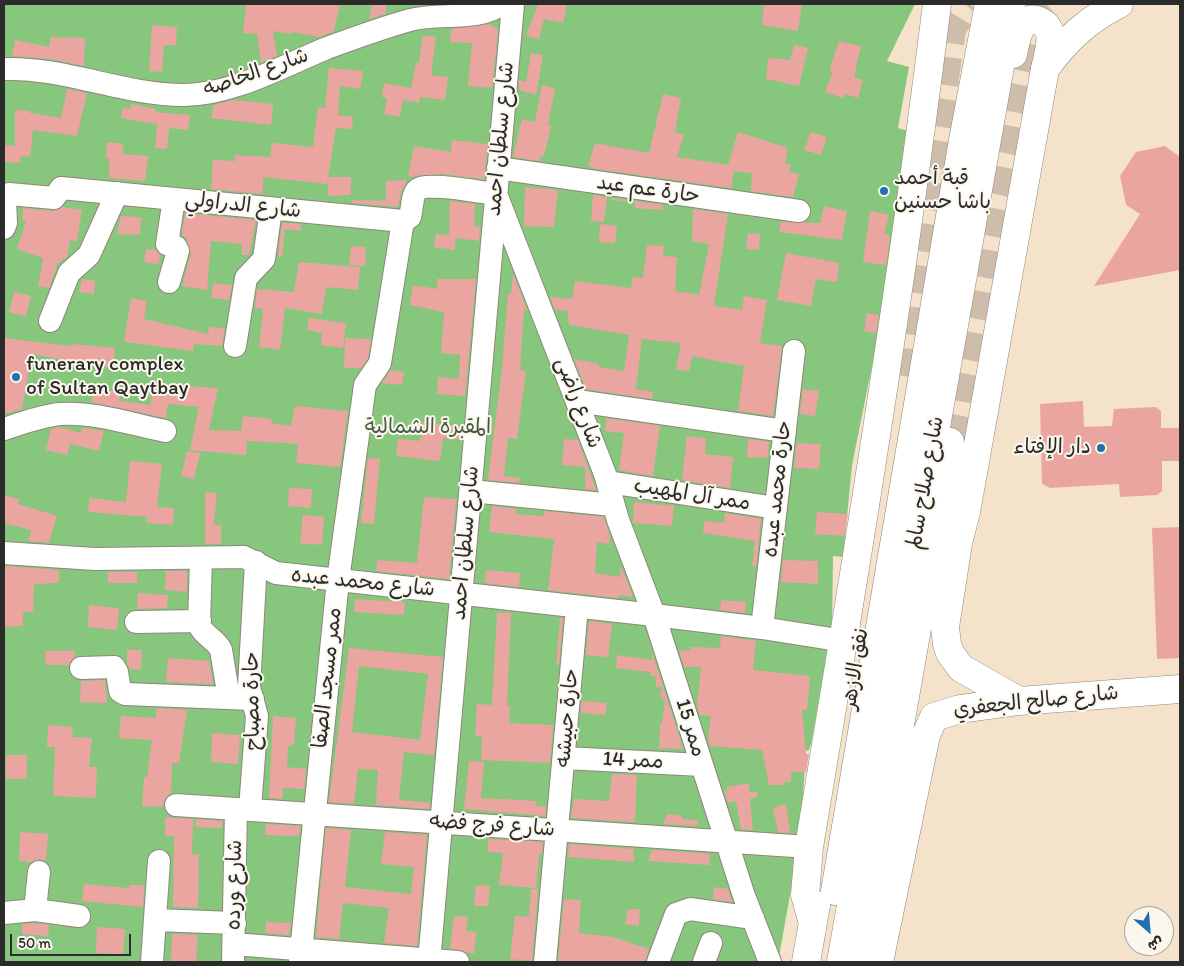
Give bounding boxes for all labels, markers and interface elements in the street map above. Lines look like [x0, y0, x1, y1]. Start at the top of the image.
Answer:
street label: شارع الخاصه [200, 43, 312, 103]
street label: شارع سلطان احمد [482, 61, 520, 217]
place label: قبة أحمد باشا حسنين [894, 166, 991, 216]
street label: حارة عم عيد [595, 170, 701, 210]
marker: قبة أحمد باشا حسنين [878, 185, 890, 197]
street label: شارع الدراولي [184, 187, 302, 225]
place label: funerary complex of Sultan Qaytbay [26, 352, 188, 402]
street label: شارع راضى [549, 354, 607, 452]
marker: funerary complex of Sultan Qaytbay [10, 371, 22, 383]
street label: شارع صلاح سالم [902, 414, 950, 552]
park label: المقبرة الشمالية [365, 415, 491, 441]
street label: حارة محمد عبده [758, 419, 798, 559]
place label: دار الإفتاء [1013, 435, 1091, 461]
marker: دار الإفتاء [1095, 442, 1107, 454]
street label: شارع سلطان احمد [447, 465, 485, 621]
street label: ممر آل المهيب [632, 473, 752, 517]
street label: شارع محمد عبده [290, 563, 436, 603]
street label: ممر مسجد الصفا [308, 606, 348, 750]
street label: نفق الازهر [837, 626, 875, 712]
street label: حارة مصباح [240, 651, 266, 751]
street label: حارة حبيشه [551, 668, 585, 768]
street label: شارع صالح الجعفري [952, 681, 1120, 723]
street label: ممر 15 [669, 696, 711, 760]
street label: ممر 14 [602, 747, 664, 775]
street label: شارع فرج فضه [428, 809, 556, 843]
street label: شارع ورده [222, 840, 248, 930]
north arrow [1124, 906, 1174, 956]
scale bar [12, 924, 134, 956]
text: ش [1145, 933, 1166, 955]
text: 50 m [18, 934, 51, 952]

